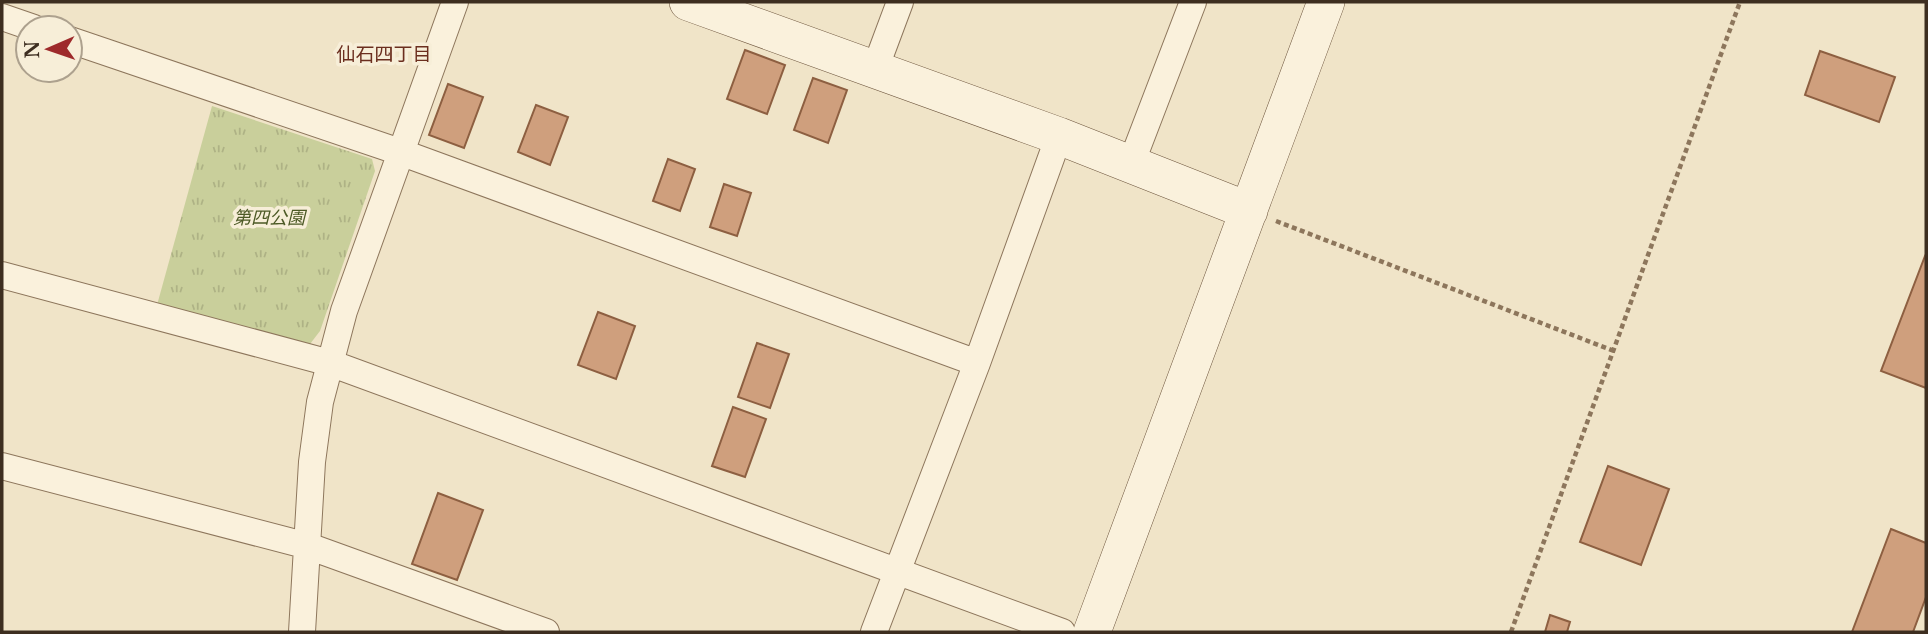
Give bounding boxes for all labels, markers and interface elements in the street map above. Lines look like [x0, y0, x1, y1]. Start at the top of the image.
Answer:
north arrow [14, 14, 84, 84]
text: N [21, 40, 44, 59]
district label: 仙石四丁目 [336, 43, 432, 66]
park label: 第四公園 [233, 207, 308, 229]

